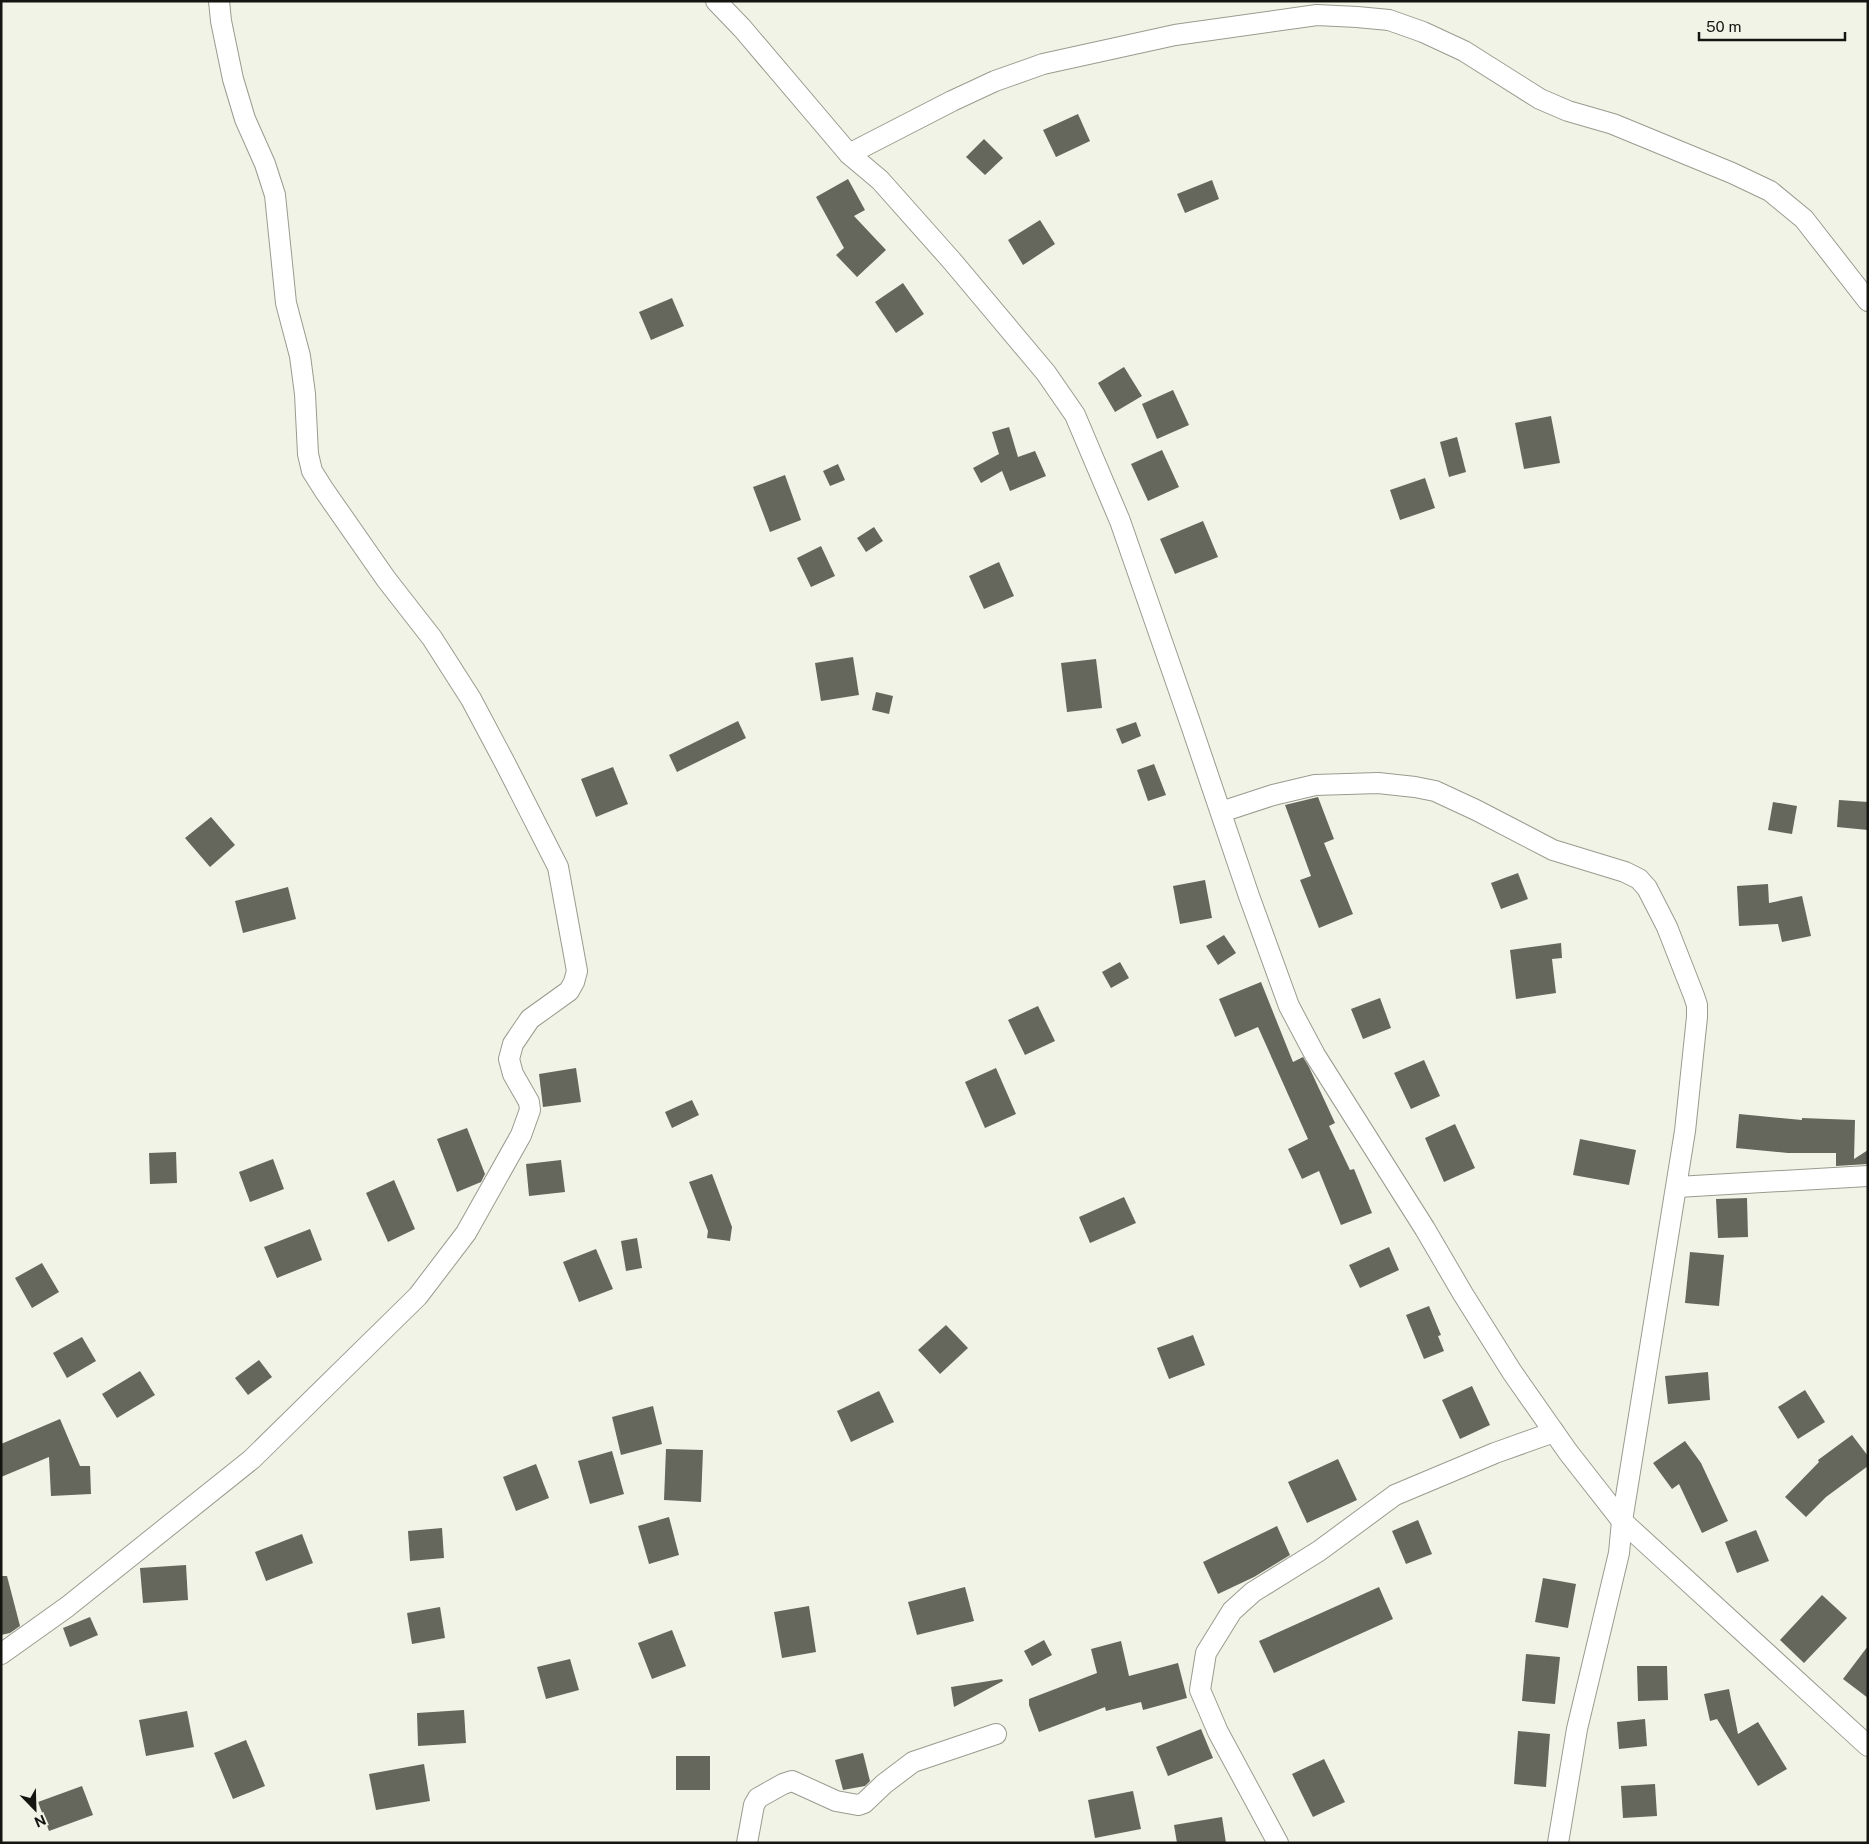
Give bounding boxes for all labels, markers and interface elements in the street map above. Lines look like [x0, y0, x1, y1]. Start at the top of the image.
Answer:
scale bar [1699, 10, 1845, 42]
text: 50 m [1706, 18, 1741, 35]
north arrow [10, 1784, 60, 1834]
text: N [32, 1811, 48, 1830]

